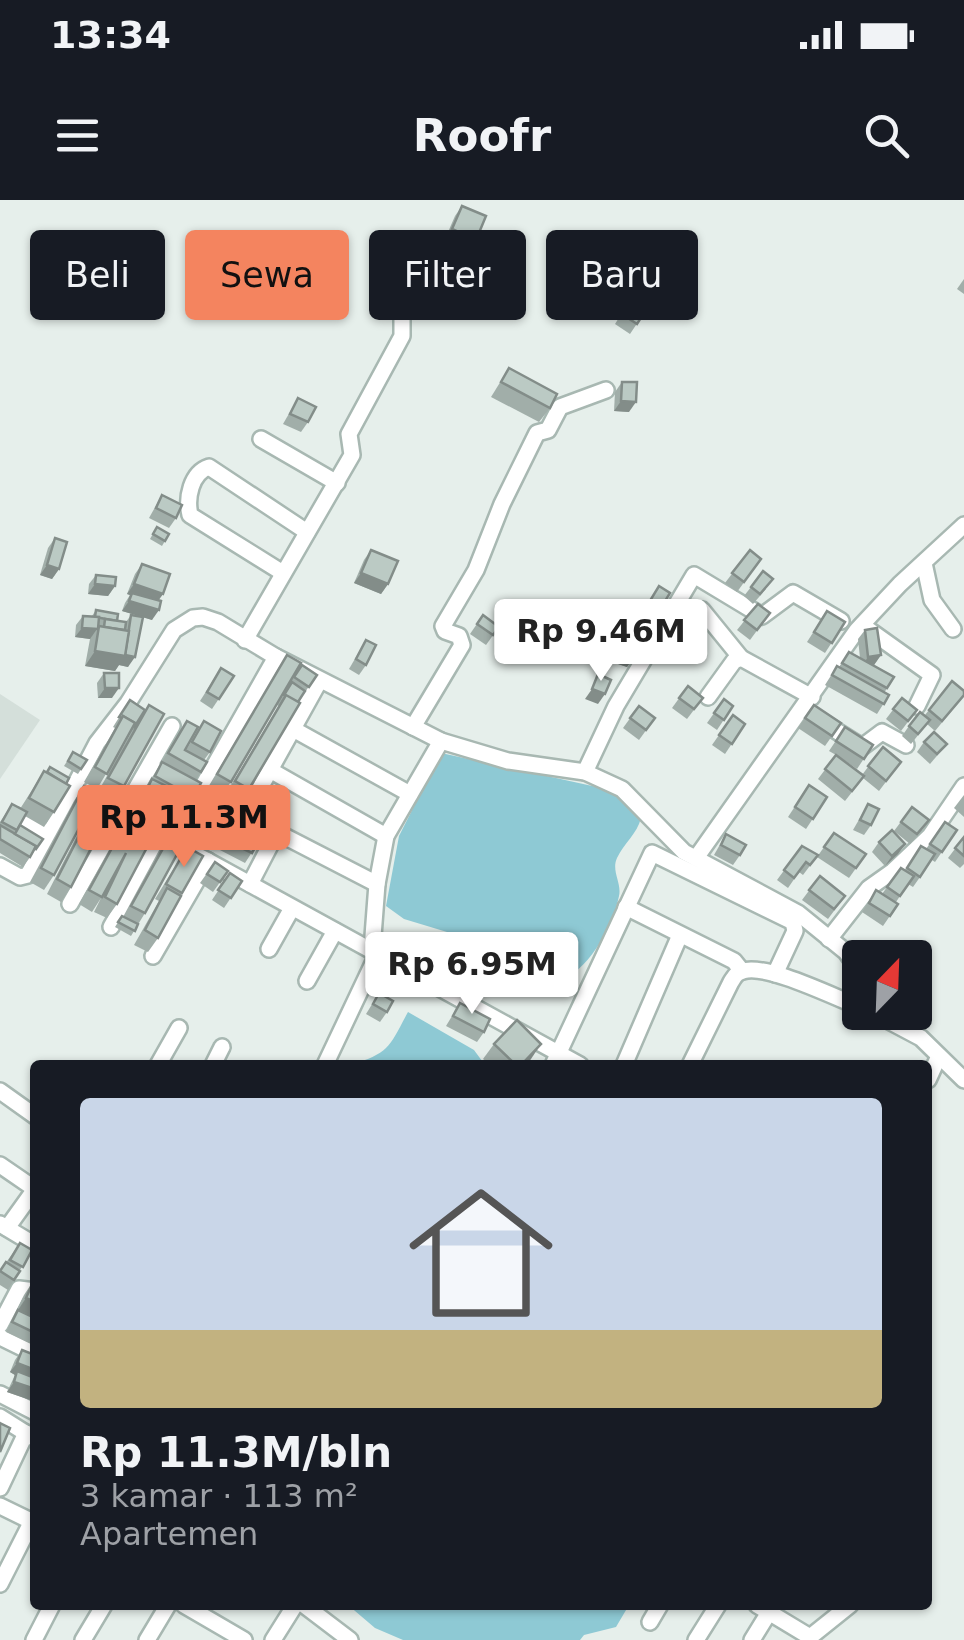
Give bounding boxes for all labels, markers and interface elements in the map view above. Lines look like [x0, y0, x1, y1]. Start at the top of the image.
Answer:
text: 13:34 [50, 13, 171, 57]
icon: menu [50, 108, 105, 163]
icon: search [859, 108, 914, 163]
text: Roofr [413, 109, 551, 162]
chip: Beli [30, 230, 165, 320]
chip: Sewa [185, 230, 349, 320]
chip: Filter [369, 230, 526, 320]
chip: Baru [546, 230, 698, 320]
pin: Rp 9.46M [498, 599, 704, 684]
text: Rp 9.46M [516, 612, 686, 650]
pin: Rp 11.3M [81, 785, 287, 870]
text: Rp 11.3M [99, 798, 269, 836]
pin: Rp 6.95M [369, 932, 575, 1017]
north arrow [842, 940, 932, 1030]
map controls [842, 940, 932, 1030]
text: Rp 6.95M [387, 945, 557, 983]
icon: home [391, 1163, 571, 1343]
text: Rp 11.3M/bln [80, 1428, 392, 1477]
text: 3 kamar · 113 m² [80, 1477, 358, 1515]
text: Apartemen [80, 1515, 258, 1553]

